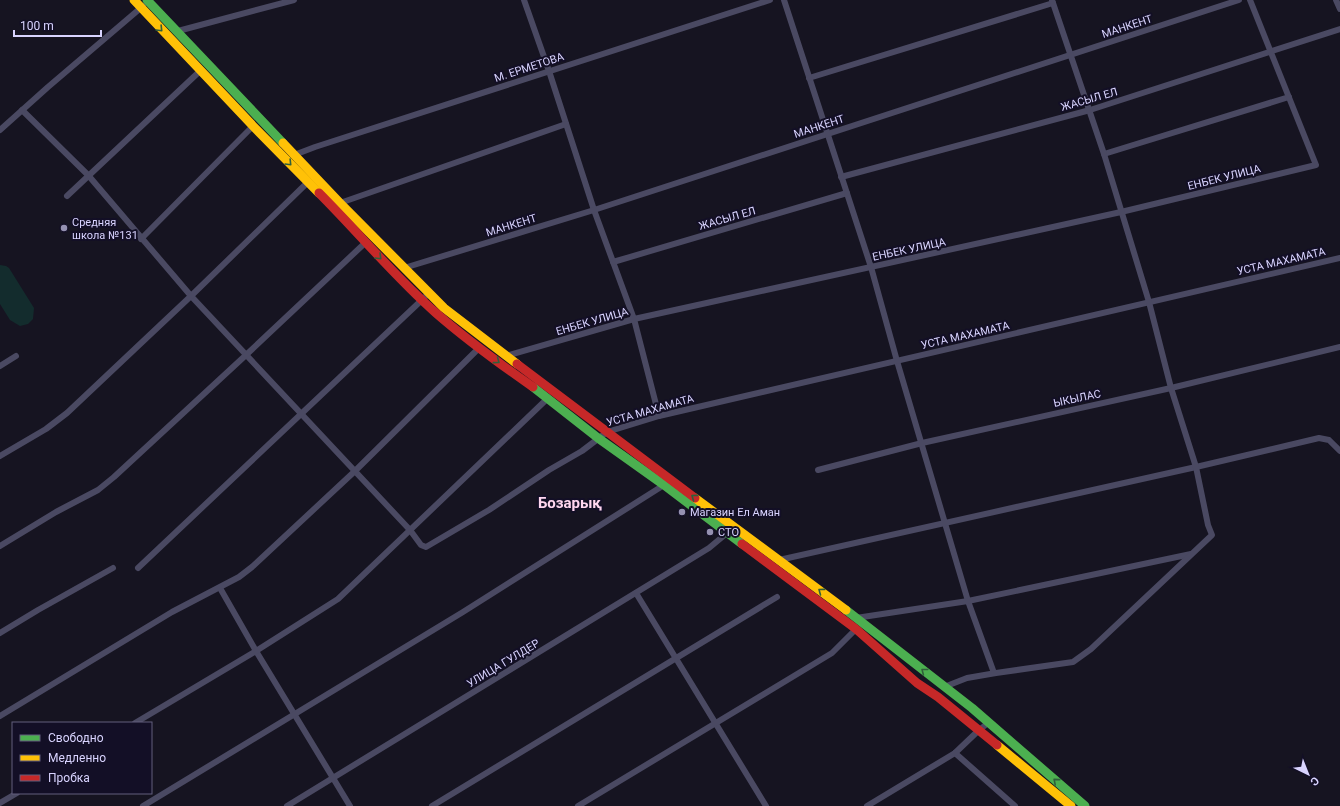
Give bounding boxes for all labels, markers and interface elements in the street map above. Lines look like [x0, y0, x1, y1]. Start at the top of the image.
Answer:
scale bar [14, 12, 101, 38]
street label: МАНКЕНТ [1100, 12, 1154, 41]
text: 100 m [20, 19, 54, 33]
one-way arrow [155, 24, 162, 31]
street label: М. ЕРМЕТОВА [493, 50, 566, 85]
street label: ЖАСЫЛ ЕЛ [1059, 85, 1119, 114]
street label: МАНКЕНТ [792, 112, 846, 141]
one-way arrow [284, 158, 292, 166]
street label: ЕНБЕК УЛИЦА [1186, 162, 1263, 193]
street label: ЖАСЫЛ ЕЛ [697, 204, 757, 233]
street label: МАНКЕНТ [484, 211, 538, 239]
place label: Средняя школа №131 [72, 216, 138, 242]
marker: Средняя школа №131 [59, 223, 69, 233]
street label: ЕНБЕК УЛИЦА [871, 235, 948, 264]
street label: УСТА МАХАМАТА [1236, 245, 1327, 278]
one-way arrow [374, 252, 382, 259]
street label: ЕНБЕК УЛИЦА [554, 305, 631, 338]
street label: УСТА МАХАМАТА [920, 319, 1011, 352]
one-way arrow [493, 356, 500, 363]
street label: ЫКЫЛАС [1052, 387, 1102, 410]
street label: УСТА МАХАМАТА [605, 392, 696, 429]
district label: Бозарық [538, 494, 602, 512]
one-way arrow [692, 494, 699, 501]
place label: Магазин Ел Аман [690, 506, 780, 519]
marker: Магазин Ел Аман [677, 507, 687, 517]
place label: СТО [718, 526, 739, 539]
marker: СТО [705, 527, 715, 537]
one-way arrow [818, 589, 825, 596]
street label: УЛИЦА ГУЛДЕР [465, 637, 542, 690]
one-way arrow [921, 668, 928, 675]
legend [12, 722, 152, 794]
text: Свободно [48, 731, 104, 745]
text: Медленно [48, 751, 106, 765]
north arrow [1288, 754, 1328, 794]
text: Пробка [48, 771, 90, 785]
text: С [1307, 774, 1322, 788]
one-way arrow [1053, 778, 1060, 785]

